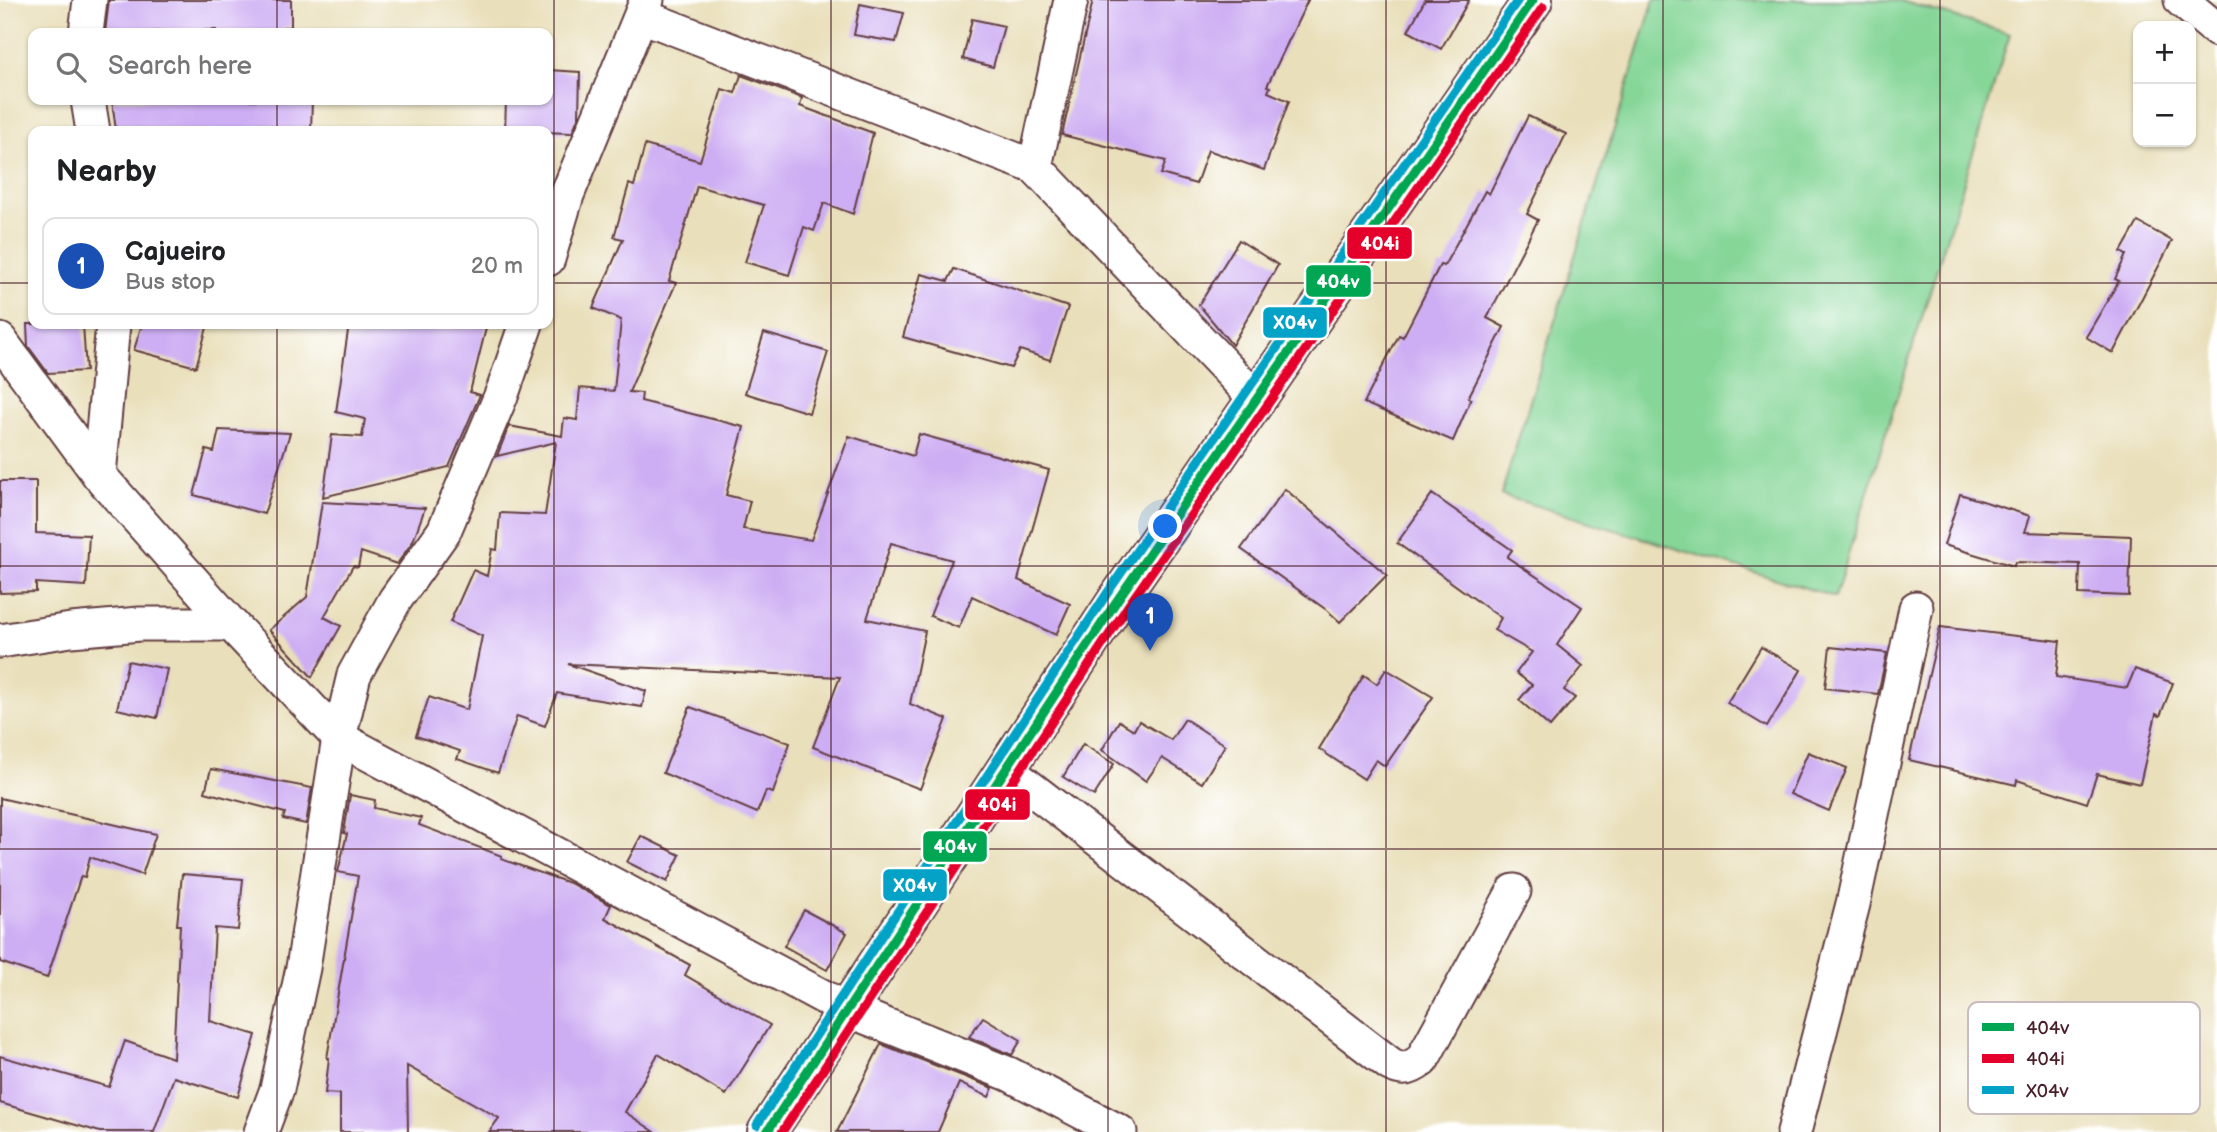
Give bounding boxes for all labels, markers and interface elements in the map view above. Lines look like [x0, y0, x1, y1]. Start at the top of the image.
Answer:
map controls [2133, 21, 2196, 147]
button: + [2133, 21, 2196, 84]
search box [28, 28, 553, 105]
icon: search [52, 48, 90, 86]
text: Search here [108, 51, 252, 82]
button: − [2133, 84, 2196, 147]
text: Nearby [56, 154, 156, 190]
line badge: 404i [1346, 226, 1413, 260]
text: 404i [1361, 233, 1399, 256]
text: Cajueiro [125, 237, 226, 268]
text: 1 [76, 252, 86, 280]
text: 20 m [471, 252, 523, 280]
line badge: 404v [1305, 264, 1372, 298]
text: Bus stop [125, 268, 215, 296]
text: 404v [1316, 271, 1360, 294]
line badge: X04v [1262, 306, 1328, 339]
text: X04v [1273, 312, 1317, 335]
your location [1148, 509, 1182, 543]
pin: 1 [1127, 593, 1173, 651]
line badge: 404i [964, 788, 1031, 821]
text: 404i [978, 794, 1016, 817]
line badge: 404v [922, 830, 988, 863]
text: 404v [933, 836, 977, 859]
line badge: X04v [882, 868, 948, 902]
text: X04v [893, 875, 937, 898]
legend [1968, 1002, 2200, 1114]
text: 404v [2026, 1017, 2070, 1040]
text: 404i [2026, 1048, 2065, 1071]
text: X04v [2025, 1080, 2070, 1103]

